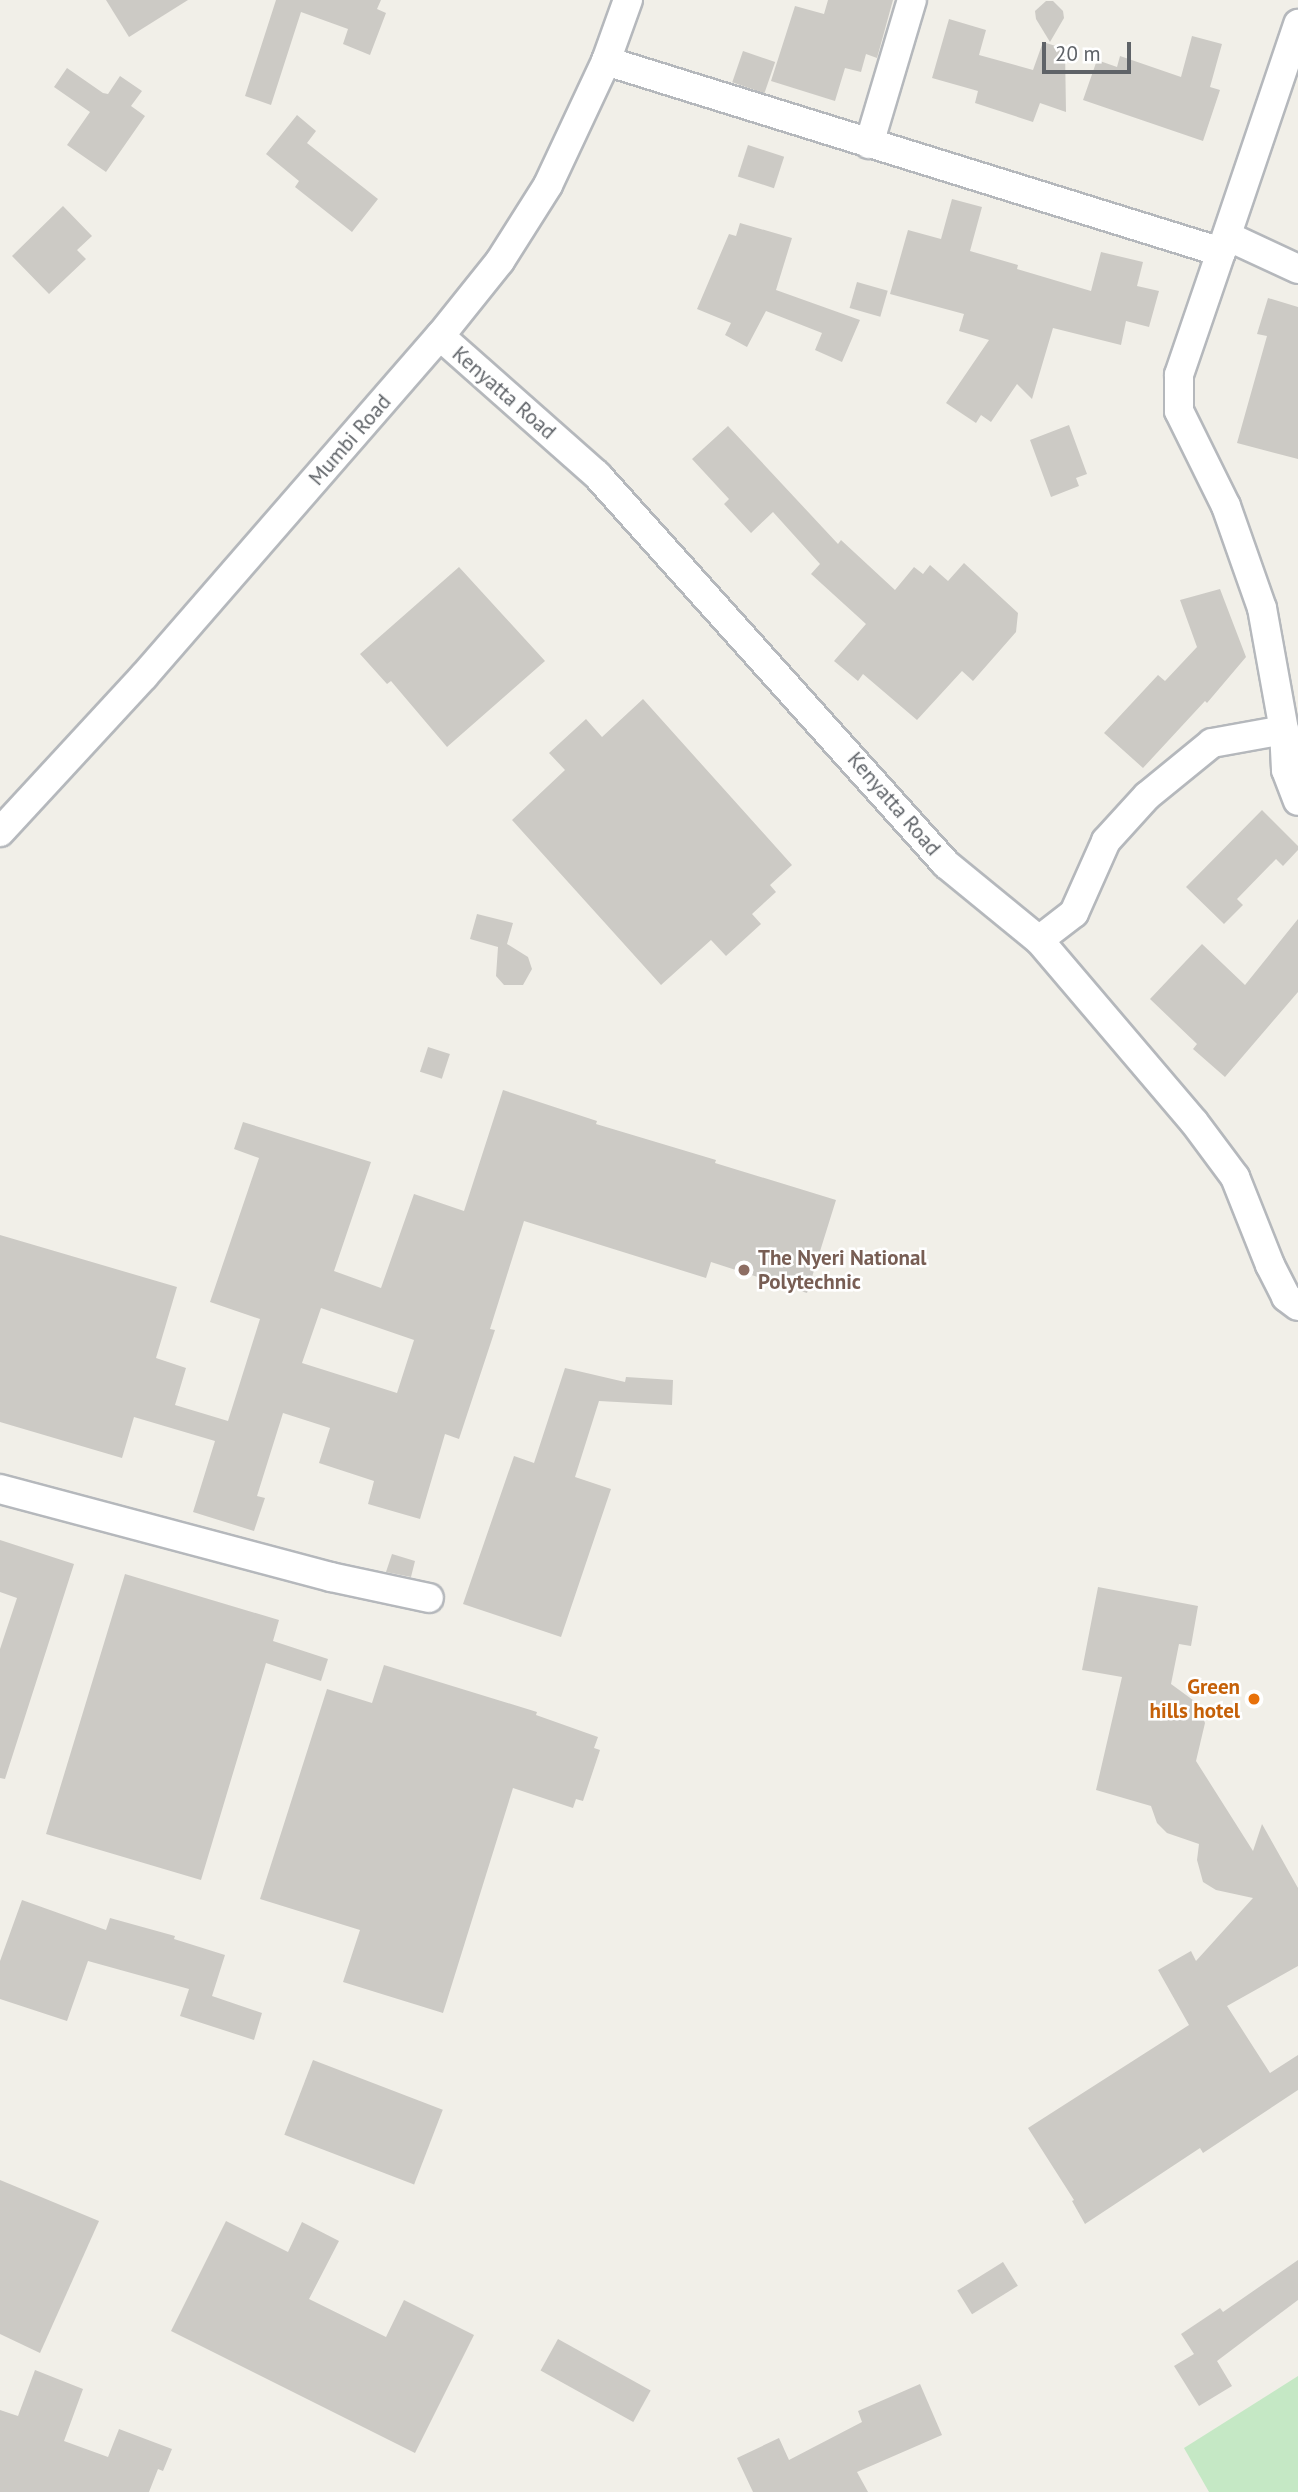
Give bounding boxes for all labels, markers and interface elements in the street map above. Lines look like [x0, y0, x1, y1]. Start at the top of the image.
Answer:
scale bar [1046, 28, 1135, 72]
text: 20 m [1055, 40, 1101, 67]
street label: Kenyatta Road [447, 341, 561, 445]
street label: Mumbi Road [304, 389, 396, 491]
street label: Kenyatta Road [842, 747, 946, 861]
place label: The Nyeri National Polytechnic [758, 1245, 927, 1295]
marker: The Nyeri National Polytechnic [736, 1262, 752, 1278]
place label: Green hills hotel [1150, 1674, 1240, 1724]
marker: Green hills hotel [1246, 1691, 1262, 1707]

